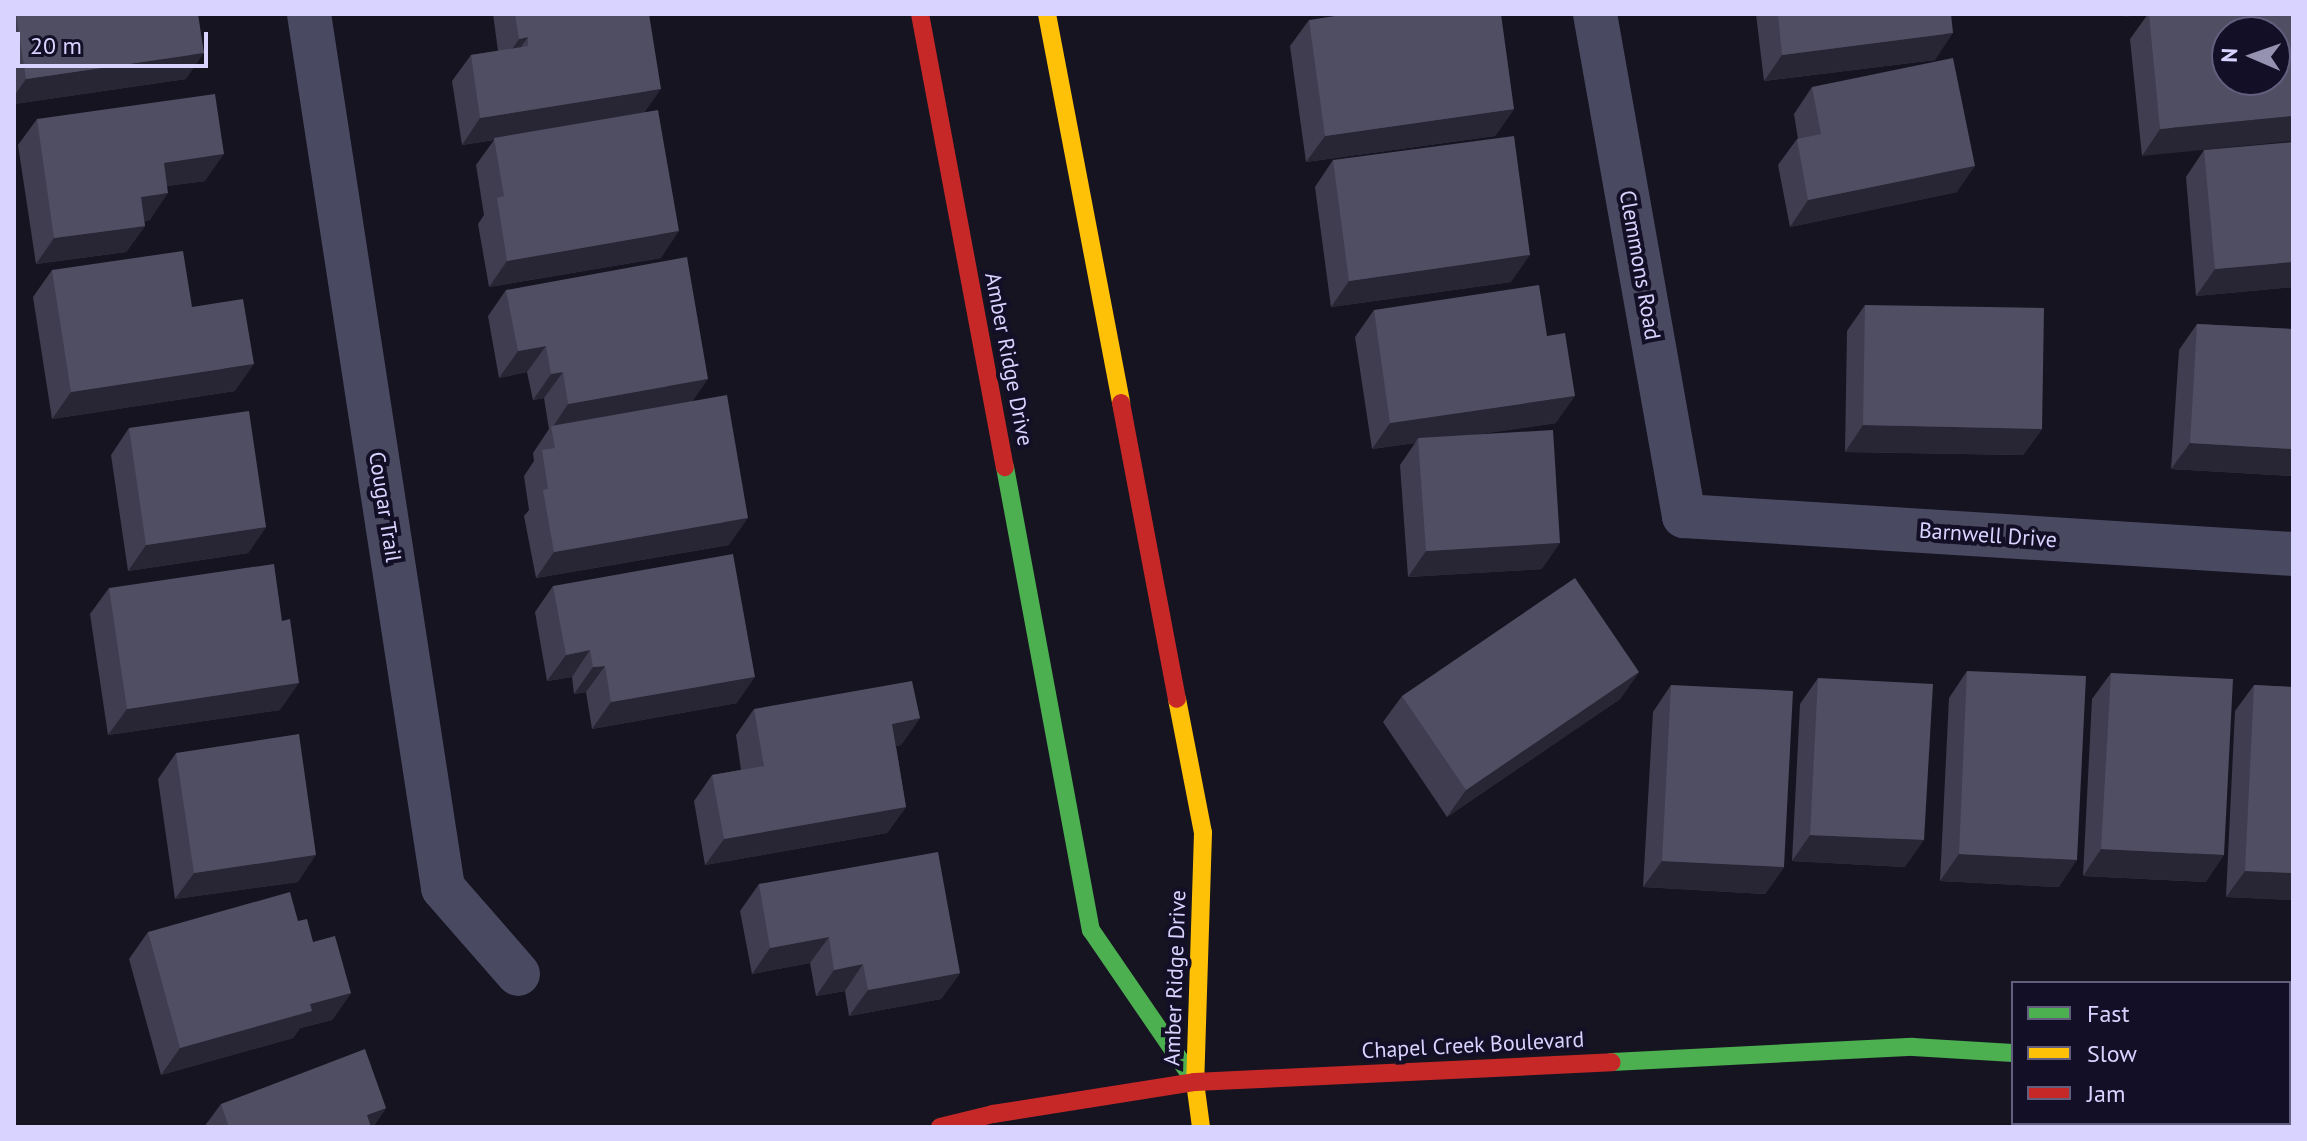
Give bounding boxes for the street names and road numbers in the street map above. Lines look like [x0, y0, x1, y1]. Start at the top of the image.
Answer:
street label: Clemmons Road [1614, 188, 1666, 342]
street label: Amber Ridge Drive [979, 270, 1039, 448]
street label: Cougar Trail [363, 450, 407, 564]
street label: Barnwell Drive [1918, 517, 2058, 553]
street label: Amber Ridge Drive [1159, 890, 1191, 1066]
street label: Chapel Creek Boulevard [1361, 1026, 1585, 1064]

